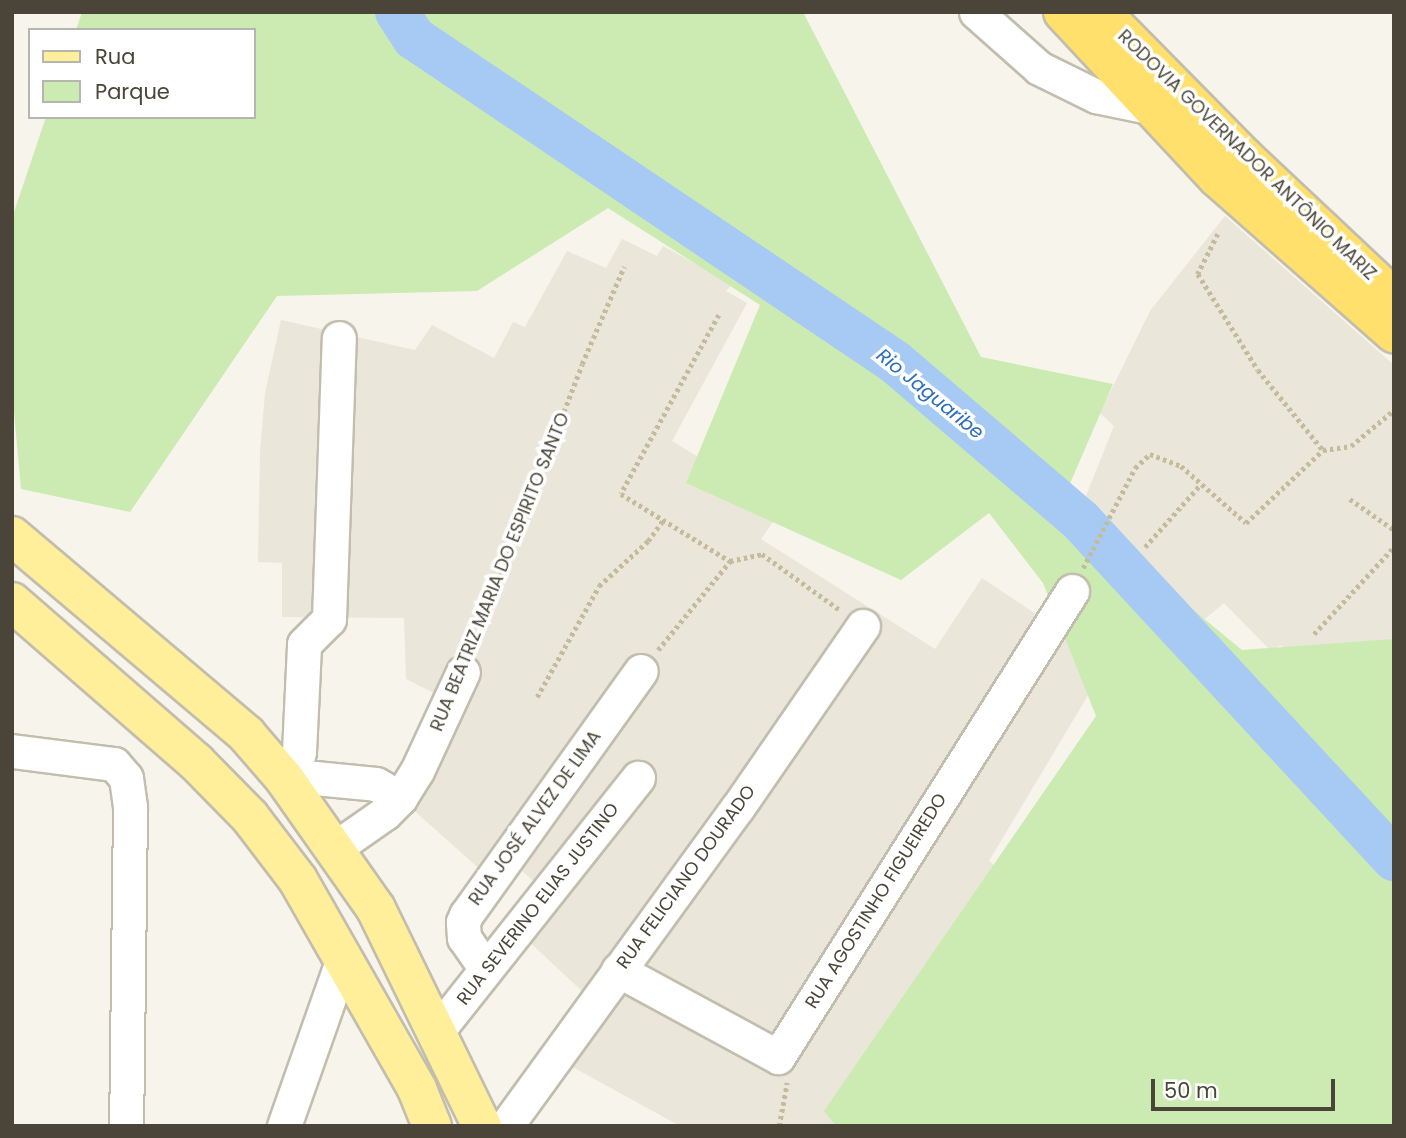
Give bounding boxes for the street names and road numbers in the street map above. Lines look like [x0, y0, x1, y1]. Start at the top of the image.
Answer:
street label: RODOVIA GOVERNADOR ANTÔNIO MARIZ [1113, 25, 1381, 285]
street label: RUA BEATRIZ MARIA DO ESPIRITO SANTO [426, 410, 574, 734]
street label: RUA JOSÉ ALVEZ DE LIMA [464, 726, 606, 910]
street label: RUA FELICIANO DOURADO [612, 781, 760, 973]
street label: RUA AGOSTINHO FIGUEIREDO [801, 789, 951, 1013]
street label: RUA SEVERINO ELIAS JUSTINO [452, 799, 624, 1009]

